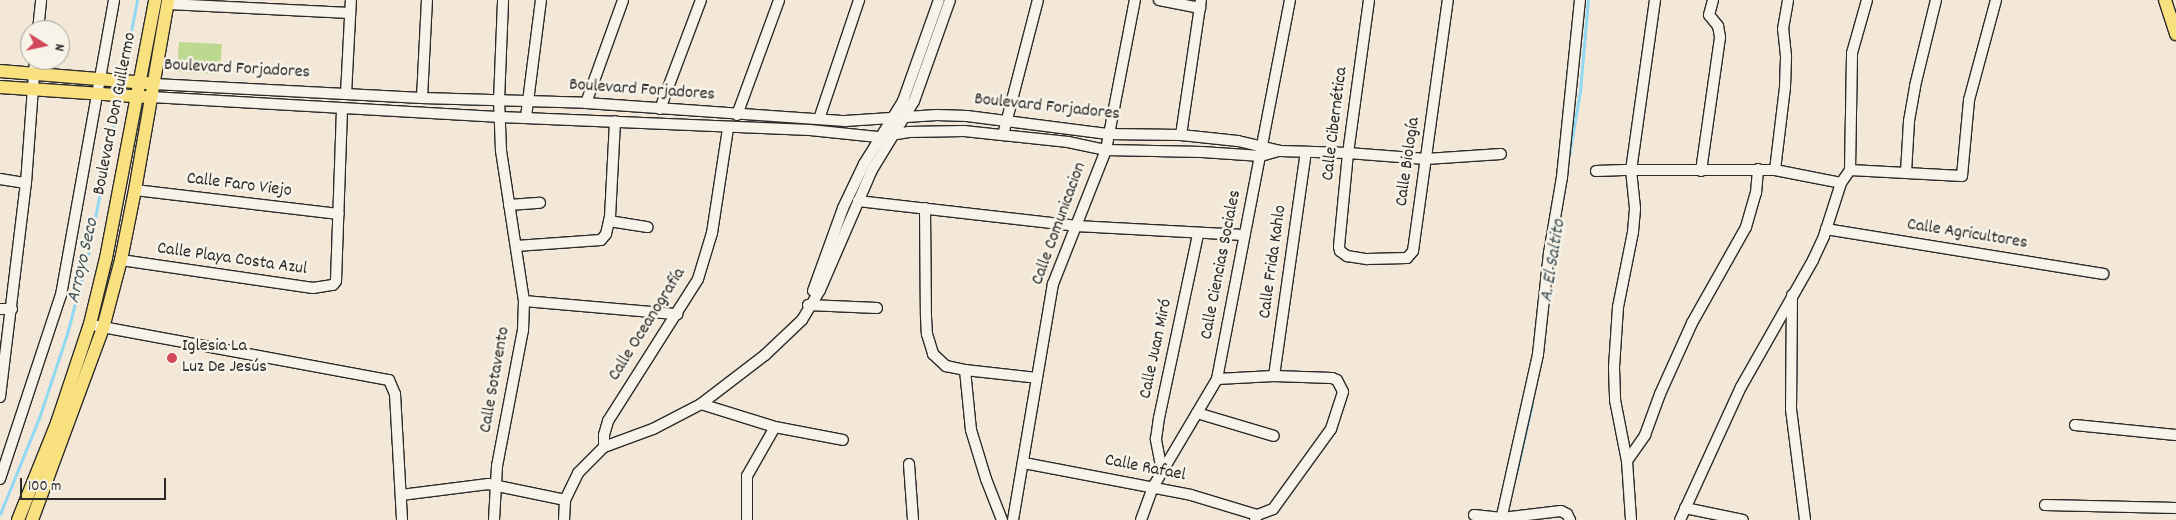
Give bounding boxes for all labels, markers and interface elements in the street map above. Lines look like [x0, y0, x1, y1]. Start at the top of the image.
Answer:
north arrow [20, 20, 70, 70]
street label: Boulevard Don Guillermo [90, 31, 142, 197]
text: N [48, 42, 69, 53]
street label: Boulevard Forjadores [163, 55, 311, 85]
street label: Calle Cibernética [1318, 66, 1354, 182]
street label: Boulevard Forjadores [568, 75, 716, 107]
street label: Boulevard Forjadores [973, 90, 1121, 126]
street label: Calle Biología [1392, 116, 1426, 208]
street label: Calle Comunicacion [1028, 160, 1092, 288]
street label: Calle Faro Viejo [185, 169, 293, 203]
street label: Calle Ciencias Sociales [1197, 188, 1247, 342]
street label: Calle Frida Kahlo [1255, 204, 1293, 320]
street label: Calle Agricultores [1905, 215, 2029, 255]
water label: Arroyo Seco [63, 216, 105, 306]
water label: A. El Saltito [1536, 218, 1572, 304]
street label: Calle Playa Costa Azul [156, 239, 308, 281]
street label: Calle Oceanografía [605, 264, 691, 386]
street label: Calle Juan Miró [1136, 297, 1178, 401]
street label: Calle Sotavento [476, 325, 516, 435]
place label: Iglesia La Luz De Jesús [182, 337, 267, 379]
marker: Iglesia La Luz De Jesús [166, 352, 178, 364]
street label: Calle Rafael [1103, 451, 1187, 487]
scale bar [22, 468, 169, 500]
text: 100 m [28, 476, 61, 498]

